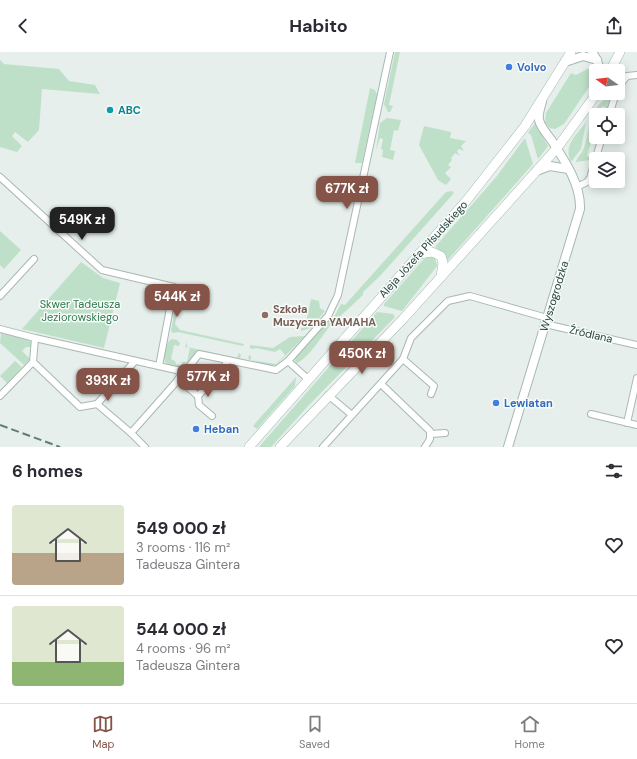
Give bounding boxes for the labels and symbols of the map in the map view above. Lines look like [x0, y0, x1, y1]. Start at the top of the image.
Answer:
place label: Volvo [517, 60, 547, 74]
marker: Volvo [504, 62, 514, 72]
north arrow [589, 64, 625, 100]
place label: ABC [118, 103, 141, 117]
marker: ABC [105, 105, 115, 115]
pin: 677K zł [310, 176, 384, 210]
street label: Aleja Józefa Piłsudskiego [376, 197, 470, 301]
pin: 549K zł [45, 207, 119, 241]
street label: Wyszogrodzka [537, 259, 571, 333]
pin: 544K zł [140, 284, 214, 318]
park label: Skwer Tadeusza Jeziorowskiego [40, 297, 120, 324]
place label: Szkoła Muzyczna YAMAHA [273, 302, 376, 329]
marker: Szkoła Muzyczna YAMAHA [260, 310, 270, 320]
street label: Źródlana [568, 322, 614, 346]
pin: 450K zł [325, 341, 399, 375]
pin: 577K zł [171, 364, 245, 398]
pin: 393K zł [71, 368, 145, 402]
place label: Lewiatan [504, 396, 553, 410]
marker: Lewiatan [491, 398, 501, 408]
place label: Heban [204, 422, 239, 436]
marker: Heban [191, 424, 201, 434]

